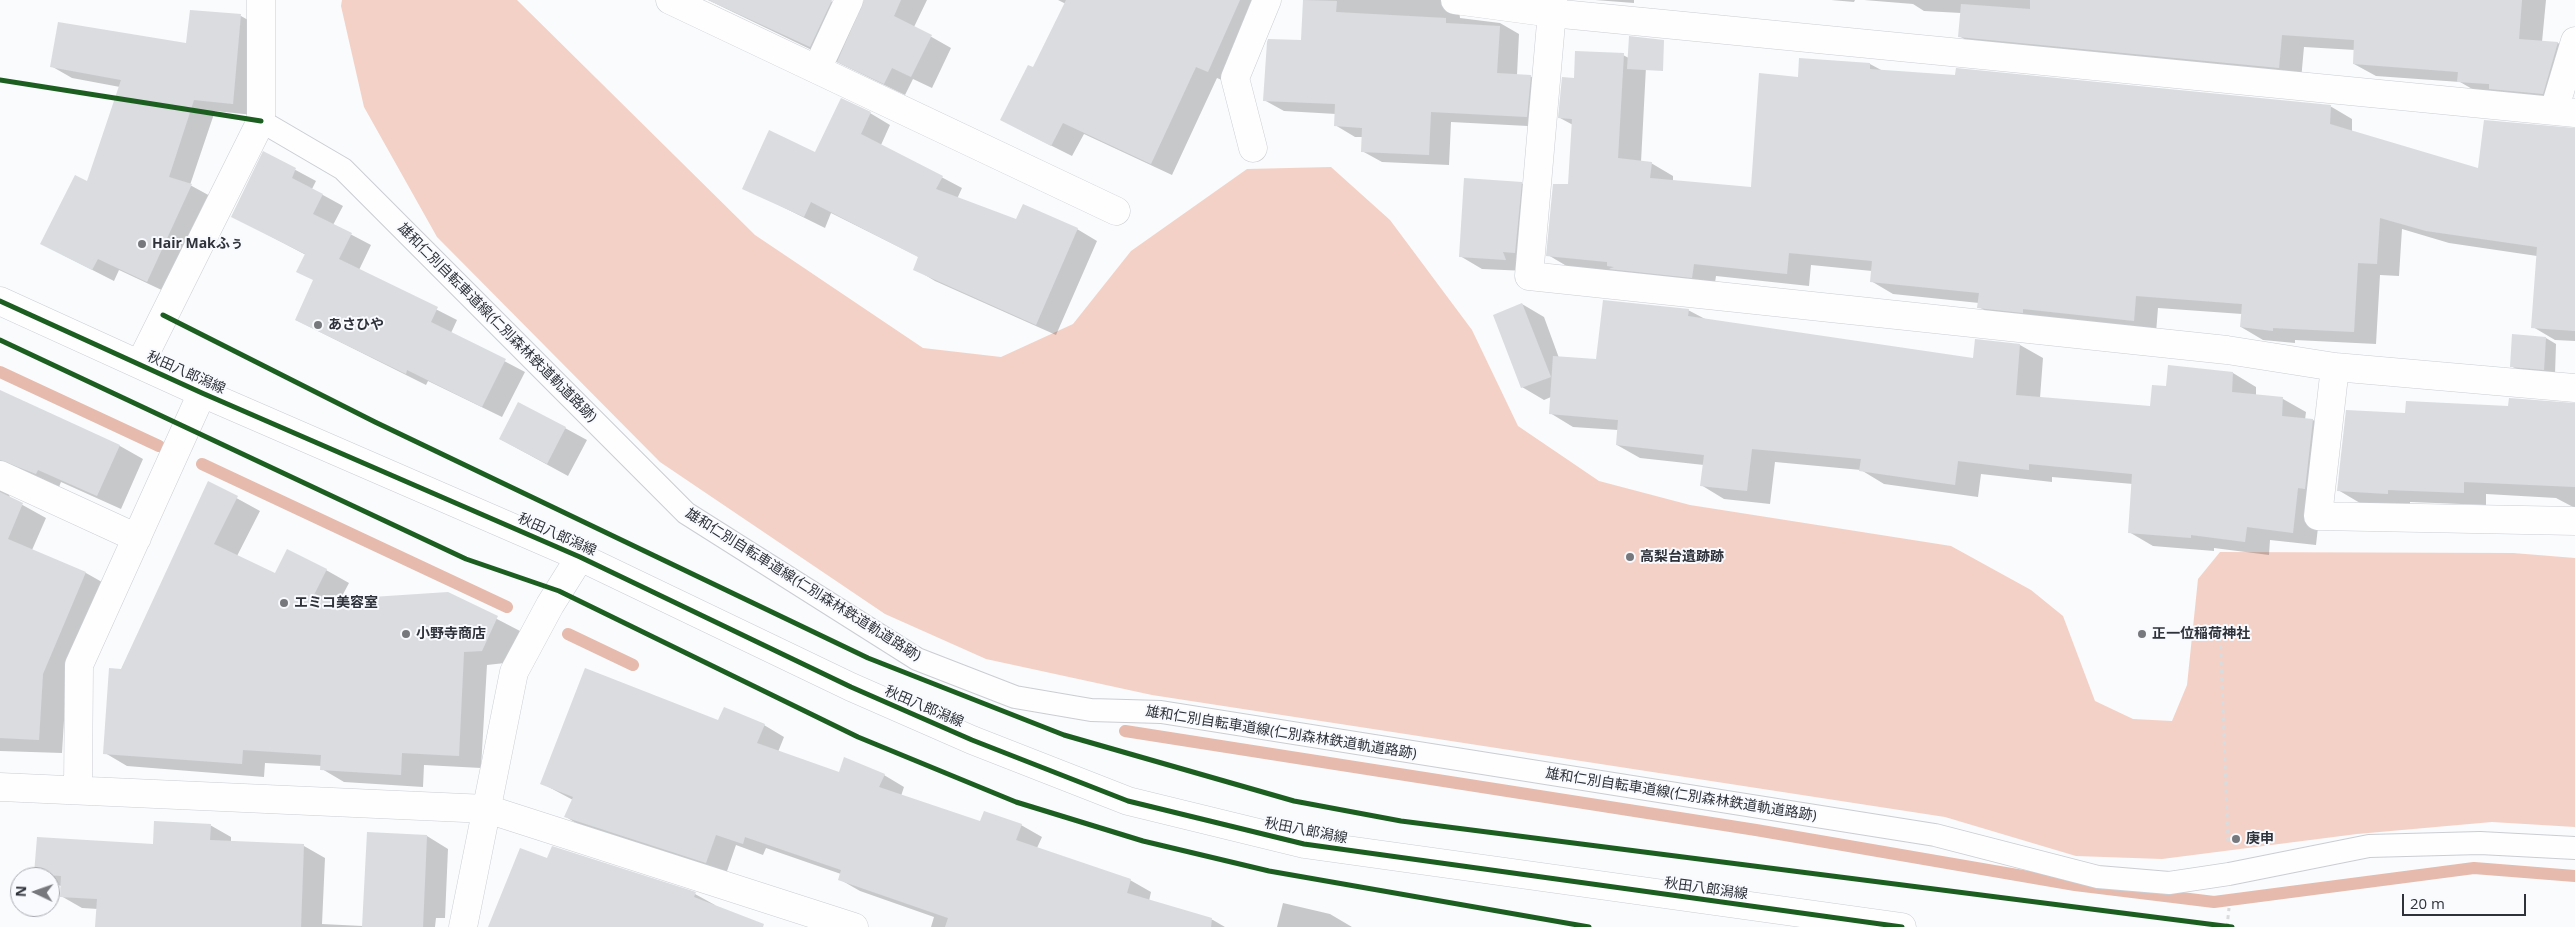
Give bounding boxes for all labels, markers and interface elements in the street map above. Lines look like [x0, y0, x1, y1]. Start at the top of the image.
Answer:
street label: 雄和仁別自転車道線(仁別森林鉄道軌道路跡) [394, 220, 600, 426]
place label: Hair Makふぅ [152, 236, 244, 252]
marker: Hair Makふぅ [136, 238, 148, 250]
place label: あさひや [328, 317, 384, 333]
marker: あさひや [312, 319, 324, 331]
street label: 秋田八郎潟線 [144, 348, 228, 398]
street label: 雄和仁別自転車道線(仁別森林鉄道軌道路跡) [682, 505, 924, 665]
street label: 秋田八郎潟線 [515, 510, 599, 560]
place label: 高梨台遺跡跡 [1640, 549, 1724, 565]
marker: 高梨台遺跡跡 [1624, 551, 1636, 563]
place label: エミコ美容室 [294, 595, 378, 611]
marker: エミコ美容室 [278, 597, 290, 609]
place label: 小野寺商店 [416, 626, 486, 642]
place label: 正一位稲荷神社 [2152, 626, 2250, 642]
marker: 小野寺商店 [400, 628, 412, 640]
marker: 正一位稲荷神社 [2136, 628, 2148, 640]
street label: 秋田八郎潟線 [882, 683, 966, 731]
street label: 雄和仁別自転車道線(仁別森林鉄道軌道路跡) [1144, 703, 1418, 763]
street label: 雄和仁別自転車道線(仁別森林鉄道軌道路跡) [1544, 765, 1818, 825]
street label: 秋田八郎潟線 [1263, 815, 1349, 847]
place label: 庚申 [2246, 831, 2274, 847]
marker: 庚申 [2230, 833, 2242, 845]
north arrow [10, 867, 60, 917]
street label: 秋田八郎潟線 [1663, 875, 1749, 903]
scale bar [2405, 884, 2529, 916]
text: N [11, 885, 30, 897]
text: 20 m [2410, 893, 2445, 913]

